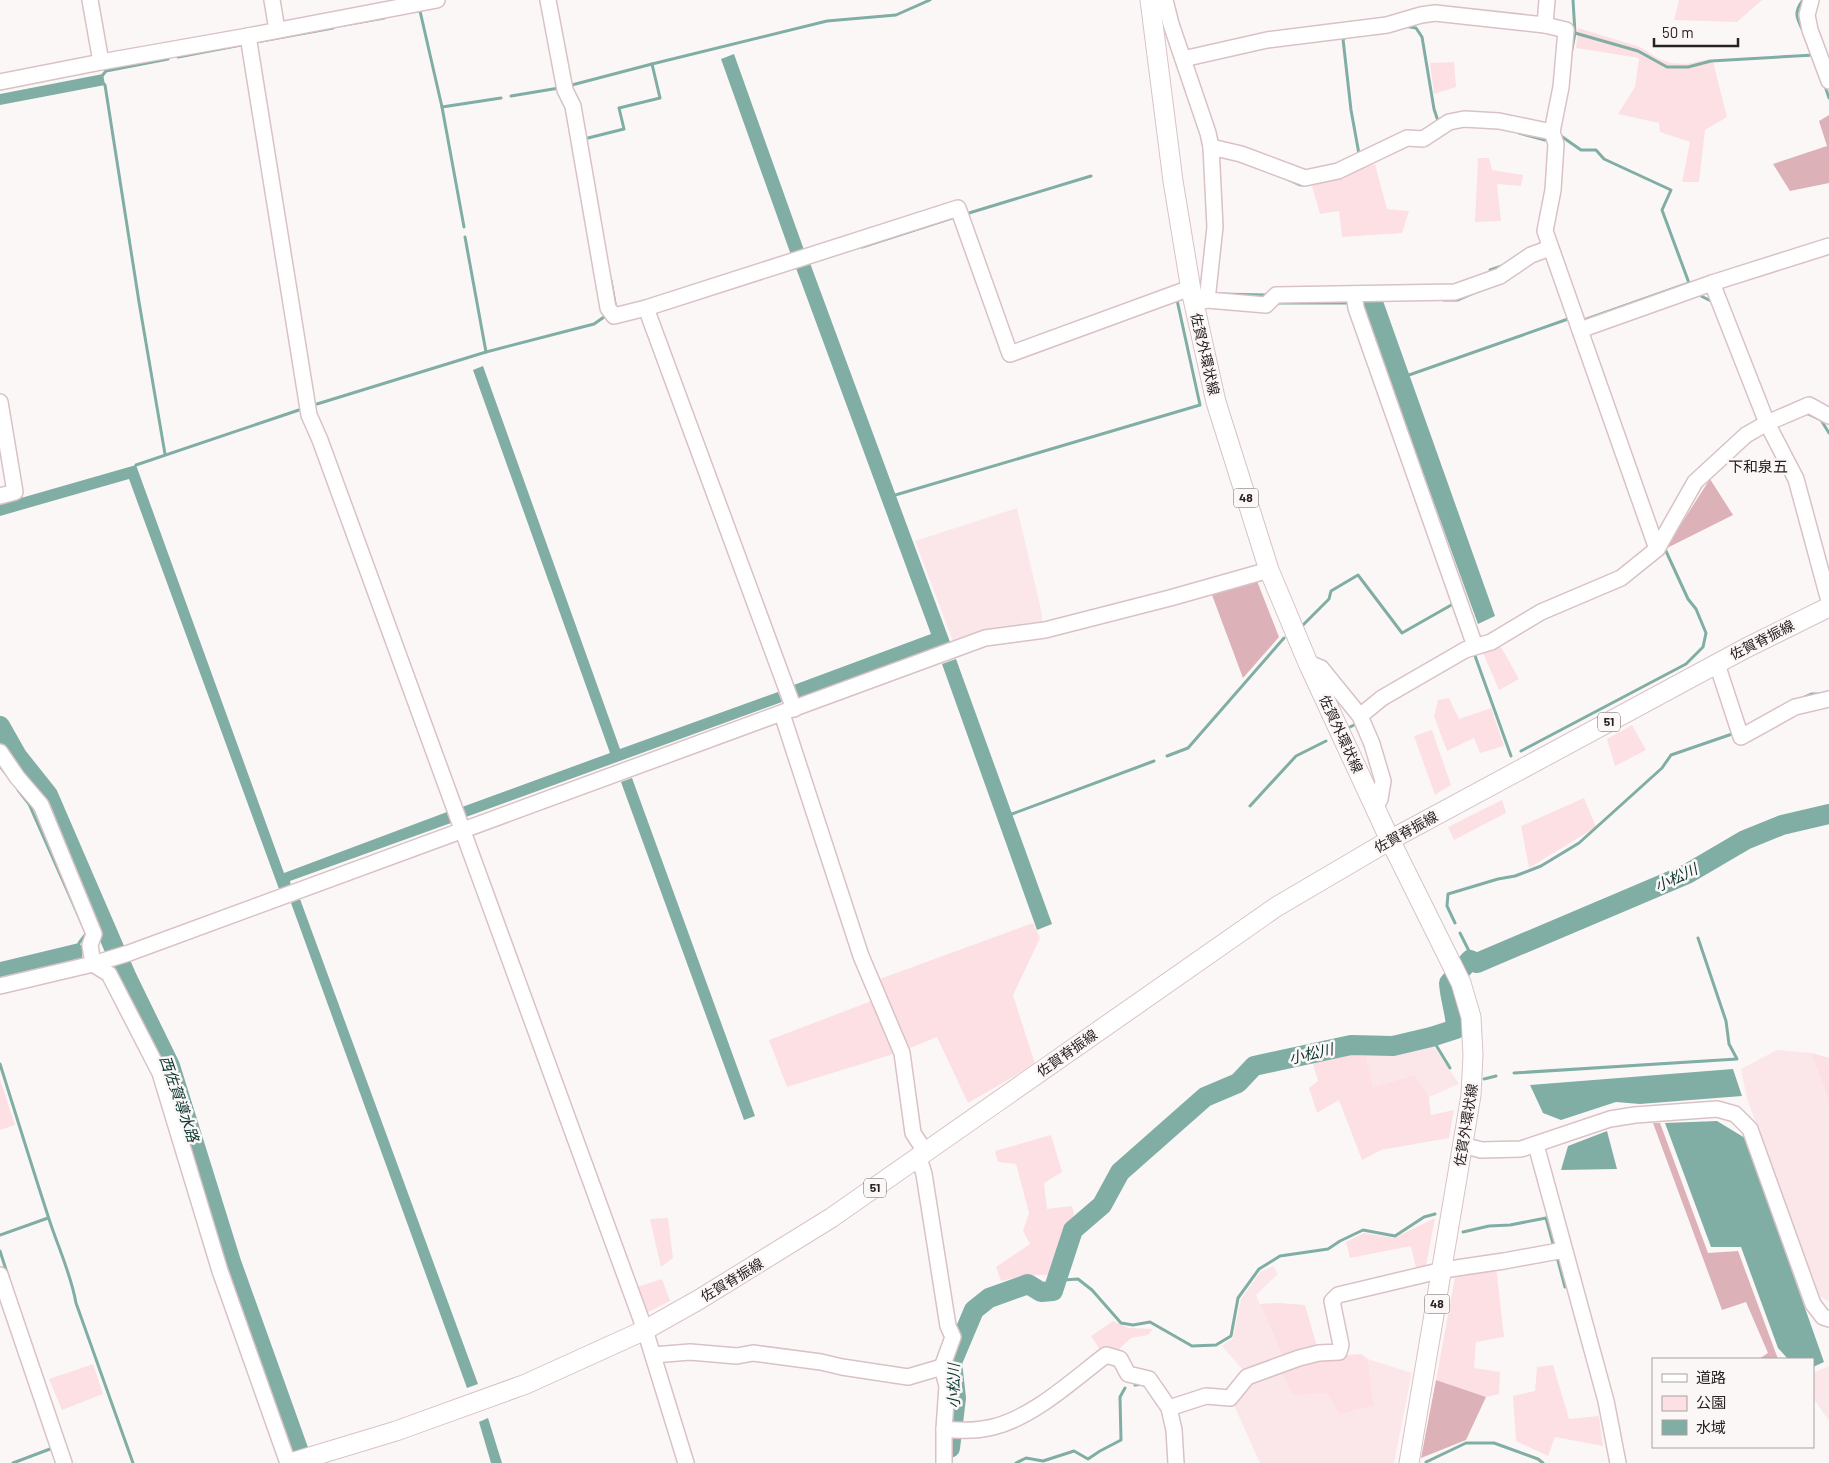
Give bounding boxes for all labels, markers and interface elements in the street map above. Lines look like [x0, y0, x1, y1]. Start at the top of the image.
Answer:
scale bar [1654, 15, 1738, 47]
text: 50 m [1662, 23, 1694, 41]
street label: 佐賀外環状線 [1188, 311, 1223, 397]
district label: 下和泉五 [1728, 457, 1788, 475]
road number: 48 [1234, 488, 1258, 508]
street label: 佐賀脊振線 [1727, 616, 1797, 663]
street label: 佐賀外環状線 [1316, 692, 1367, 775]
road number: 51 [1598, 712, 1620, 732]
street label: 佐賀脊振線 [1371, 807, 1440, 856]
water label: 小松川 [1651, 859, 1702, 895]
street label: 佐賀脊振線 [1033, 1026, 1100, 1080]
water label: 小松川 [1287, 1039, 1337, 1067]
water label: 西佐賀導水路 [157, 1053, 204, 1146]
street label: 佐賀外環状線 [1451, 1082, 1480, 1168]
road number: 51 [864, 1178, 886, 1198]
street label: 佐賀脊振線 [697, 1254, 766, 1305]
road number: 48 [1424, 1295, 1450, 1314]
legend [1652, 1358, 1814, 1448]
water label: 小松川 [944, 1362, 962, 1409]
text: 道路 [1696, 1368, 1726, 1386]
text: 公園 [1696, 1393, 1726, 1411]
text: 水域 [1696, 1418, 1726, 1436]

